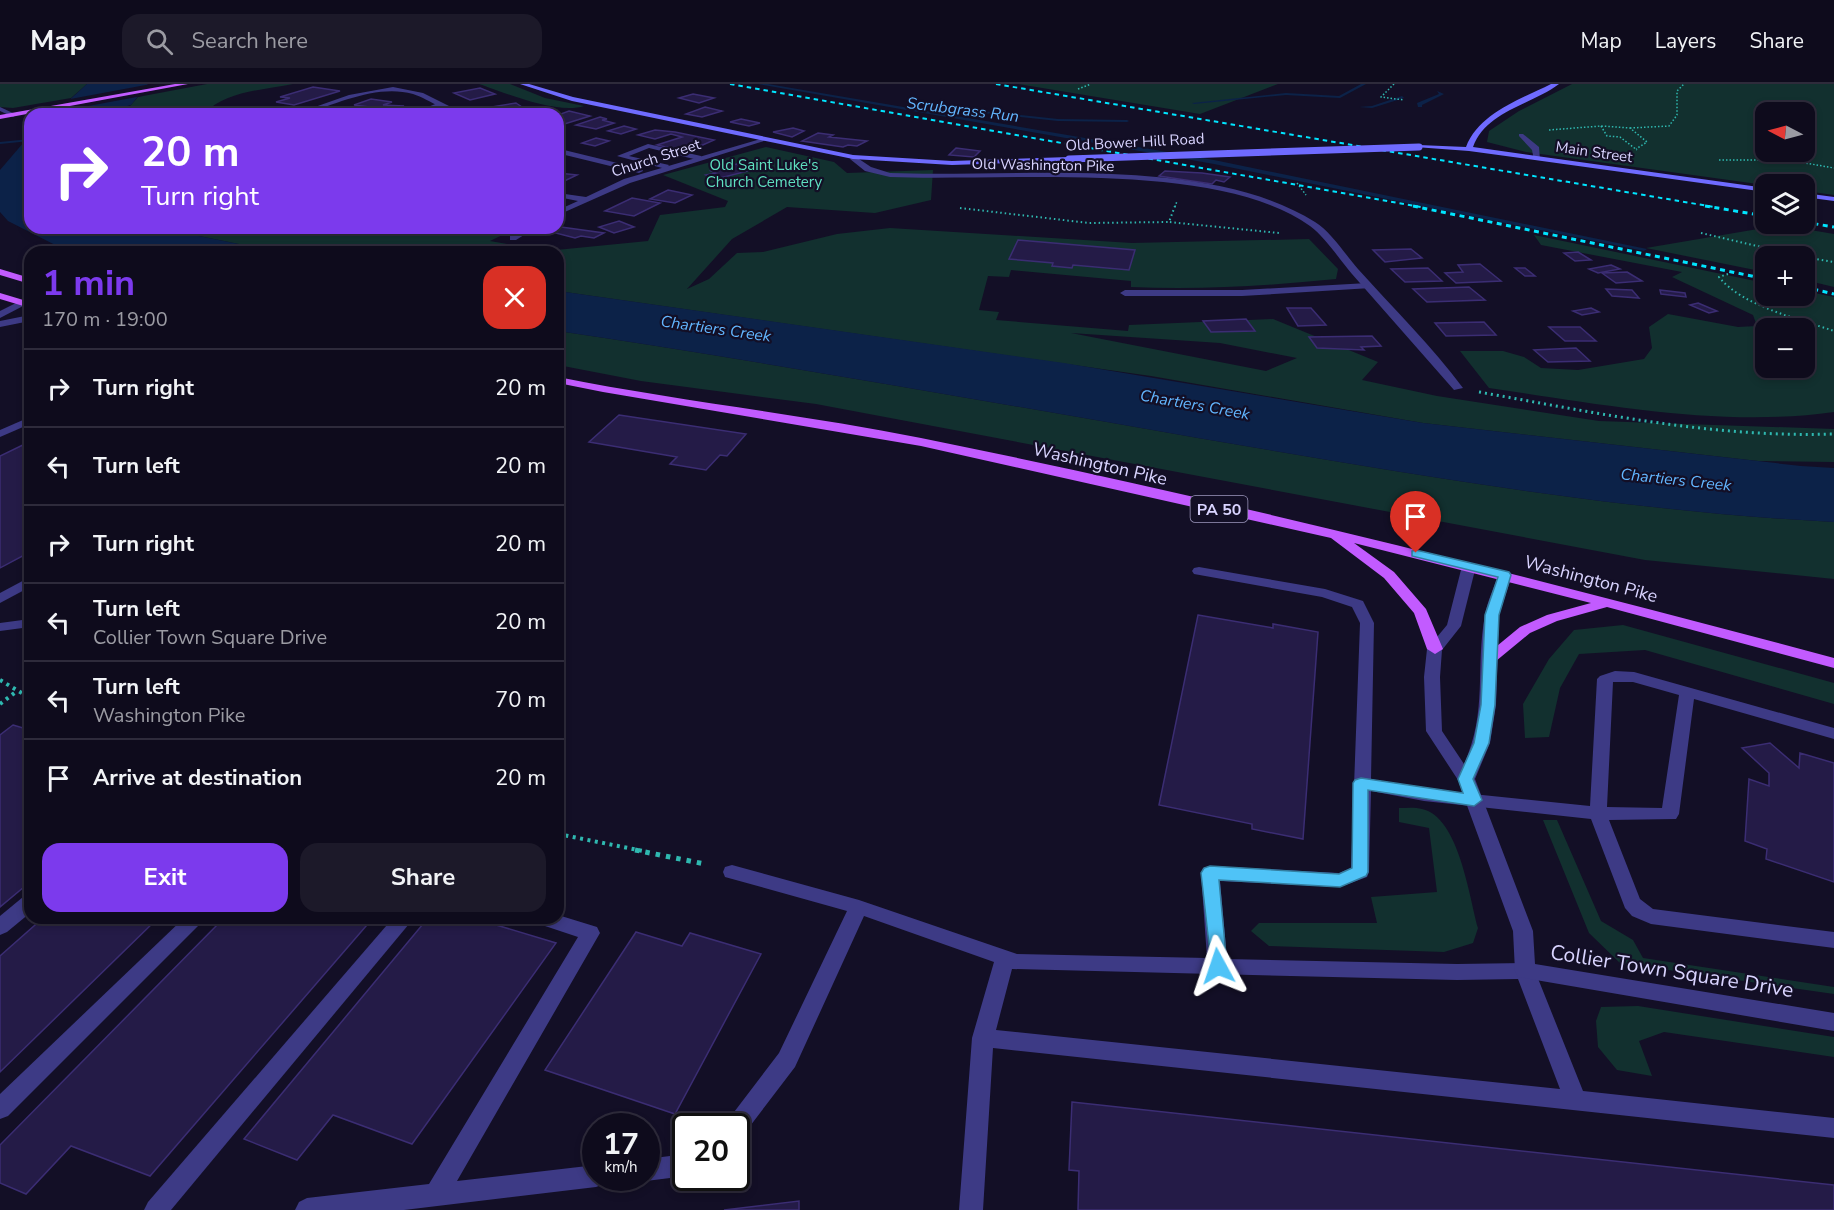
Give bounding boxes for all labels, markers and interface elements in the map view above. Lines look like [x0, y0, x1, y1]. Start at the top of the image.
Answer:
search box [122, 14, 542, 68]
text: Map [30, 22, 86, 60]
icon: search [143, 25, 176, 58]
text: Search here [191, 26, 308, 56]
text: Map [1580, 27, 1622, 55]
text: Layers [1655, 27, 1716, 55]
text: Share [1749, 27, 1804, 55]
water label: Scrubgrass Run [905, 92, 1020, 128]
north arrow [1755, 102, 1815, 162]
map controls [1755, 102, 1815, 378]
text: 20 m [141, 124, 240, 181]
street label: Old Bower Hill Road [1065, 128, 1205, 156]
icon: right [42, 132, 120, 210]
street label: Church Street [609, 134, 704, 182]
street label: Main Street [1554, 137, 1635, 167]
street label: Old Washington Pike [971, 154, 1115, 176]
park label: Old Saint Luke's Church Cemetery [706, 155, 823, 192]
button: layers [1755, 174, 1815, 234]
text: Turn right [141, 178, 259, 215]
button: + [1755, 246, 1815, 306]
text: 1 min [42, 259, 135, 308]
button: close [483, 266, 546, 329]
text: 170 m · 19:00 [42, 306, 168, 333]
water label: Chartiers Creek [659, 310, 773, 348]
button: − [1755, 318, 1815, 378]
icon: right [42, 372, 75, 405]
text: Turn right [93, 373, 194, 403]
text: 20 m [495, 373, 546, 403]
water label: Chartiers Creek [1138, 384, 1252, 426]
street label: Washington Pike [1030, 437, 1170, 491]
icon: left [42, 450, 75, 483]
text: Turn left [93, 451, 180, 481]
text: 20 m [495, 451, 546, 481]
water label: Chartiers Creek [1619, 463, 1733, 497]
pin [1390, 491, 1441, 553]
road number: PA 50 [1190, 496, 1248, 522]
icon: arrive [1399, 500, 1432, 533]
icon: right [42, 528, 75, 561]
text: Turn right [93, 529, 194, 559]
text: 20 m [495, 529, 546, 559]
street label: Washington Pike [1522, 550, 1660, 608]
text: Turn left [93, 594, 180, 624]
icon: left [42, 606, 75, 639]
text: 20 m [495, 607, 546, 637]
text: Collier Town Square Drive [93, 624, 327, 651]
text: Turn left [93, 672, 180, 702]
icon: left [42, 684, 75, 717]
text: 70 m [495, 685, 546, 715]
text: Washington Pike [93, 702, 245, 729]
icon: arrive [42, 762, 75, 795]
text: Arrive at destination [93, 763, 302, 793]
text: 20 m [495, 763, 546, 793]
button: Exit [42, 843, 288, 912]
button: Share [300, 843, 546, 912]
position arrow [1186, 934, 1250, 998]
street label: Collier Town Square Drive [1548, 938, 1796, 1004]
speed limit sign: 20 [672, 1113, 750, 1191]
text: 17 [603, 1124, 639, 1165]
text: km/h [604, 1157, 638, 1177]

